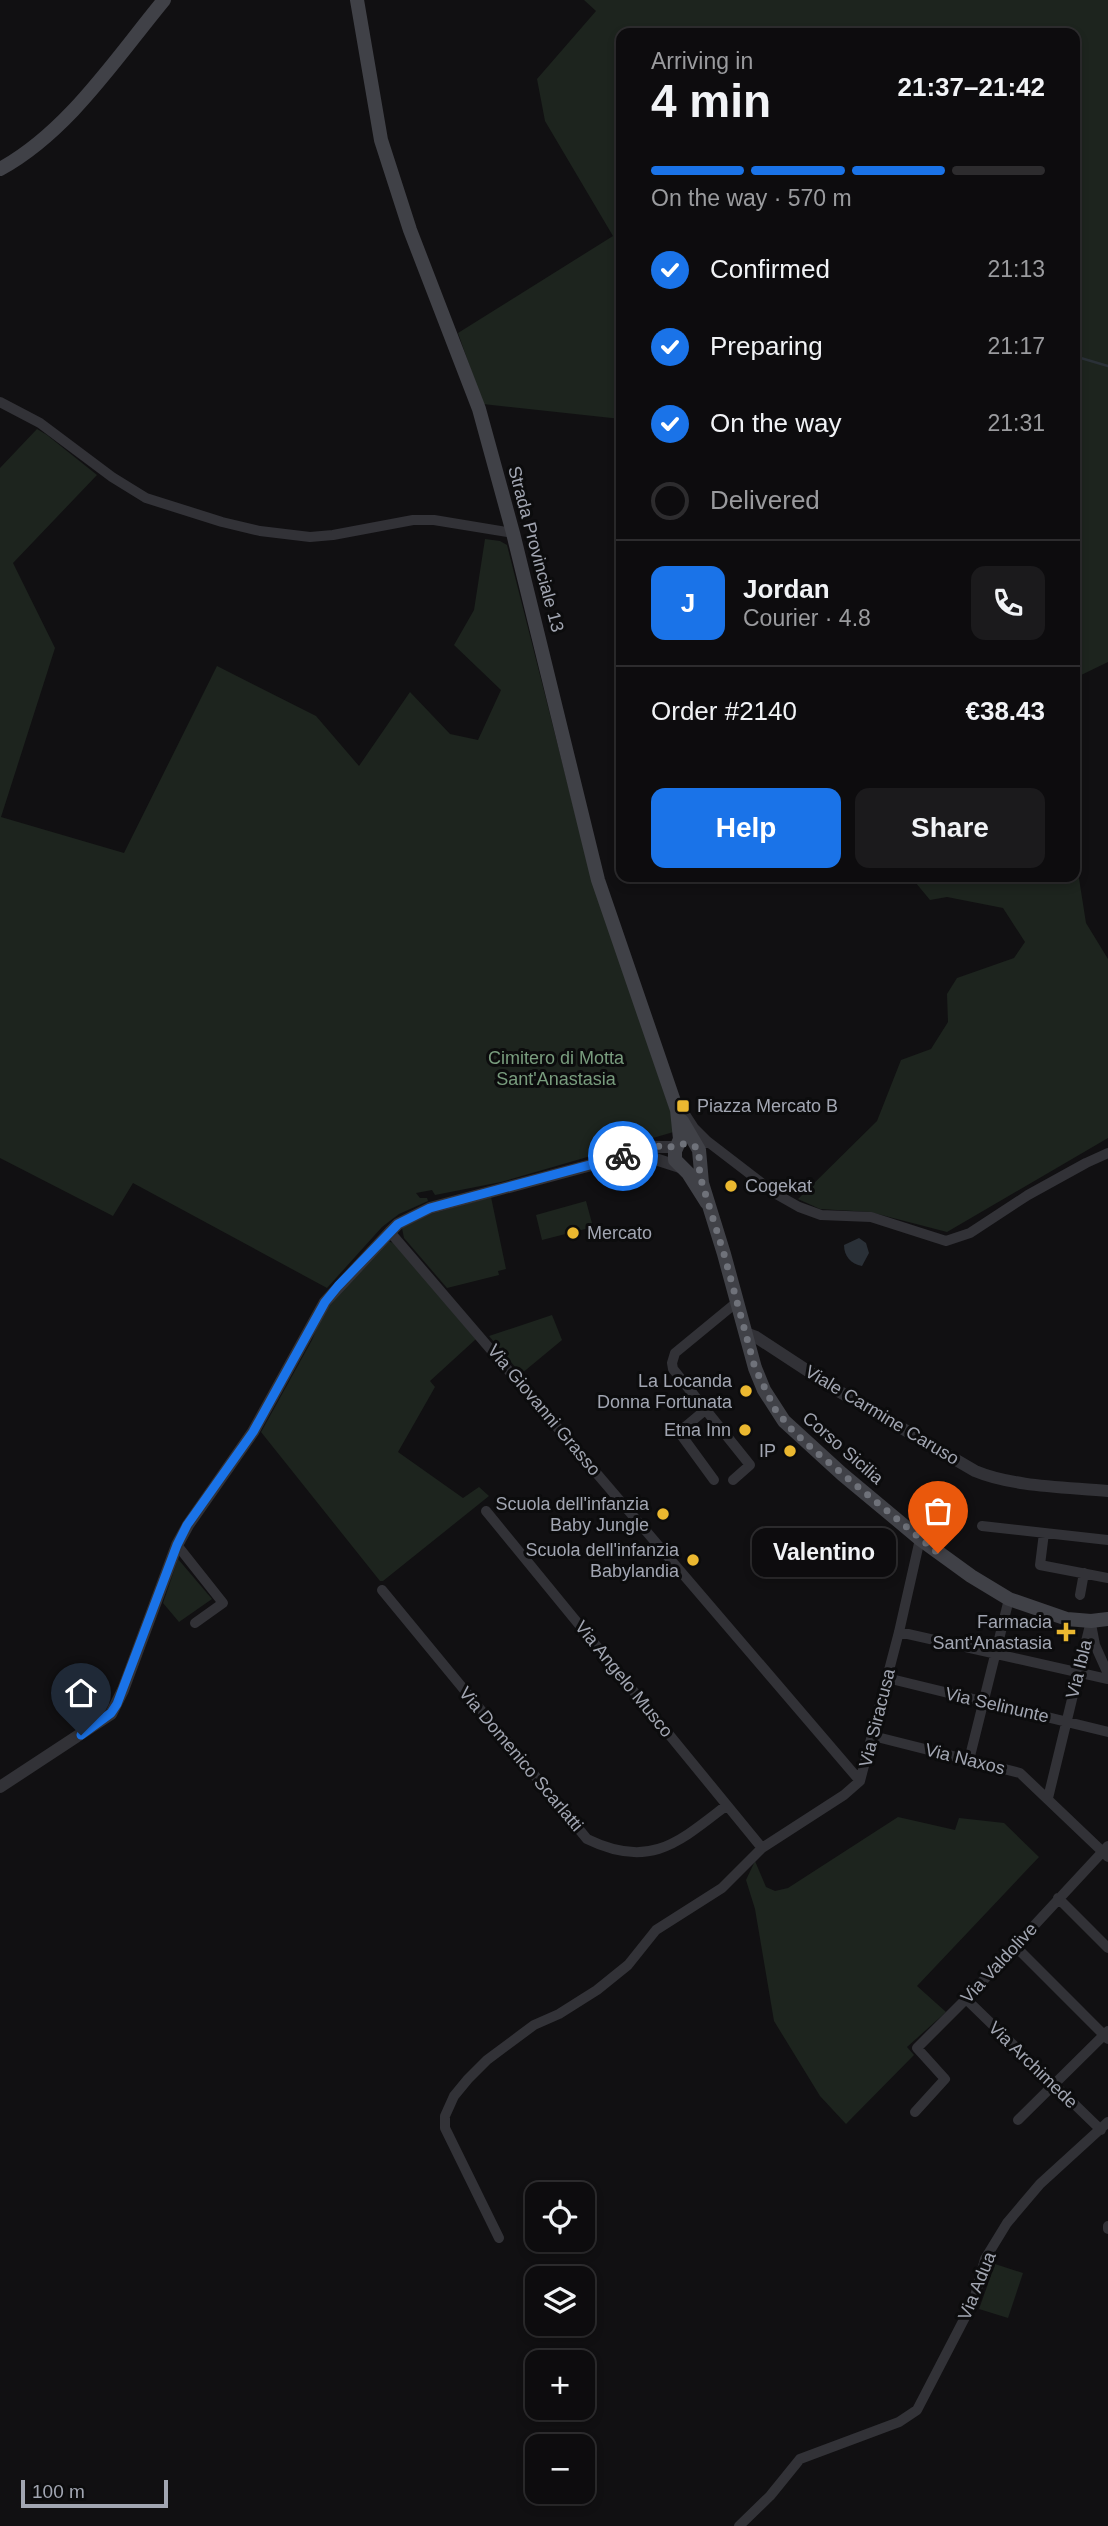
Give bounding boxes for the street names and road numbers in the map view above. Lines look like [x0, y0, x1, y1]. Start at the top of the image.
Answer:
street label: Strada Provinciale 13 [504, 464, 568, 634]
street label: Via Giovanni Grasso [483, 1340, 605, 1480]
street label: Viale Carmine Caruso [802, 1361, 962, 1469]
street label: Corso Sicilia [799, 1408, 888, 1489]
street label: Via Angelo Musco [571, 1617, 677, 1741]
street label: Via Ibla [1062, 1637, 1096, 1700]
street label: Via Siracusa [855, 1666, 899, 1769]
street label: Via Domenico Scarlatti [455, 1683, 587, 1835]
street label: Via Selinunte [943, 1683, 1051, 1727]
street label: Via Naxos [923, 1739, 1007, 1779]
street label: Via Valdolive [957, 1919, 1041, 2007]
street label: Via Archimede [984, 2018, 1082, 2112]
street label: Via Adua [954, 2248, 1000, 2323]

